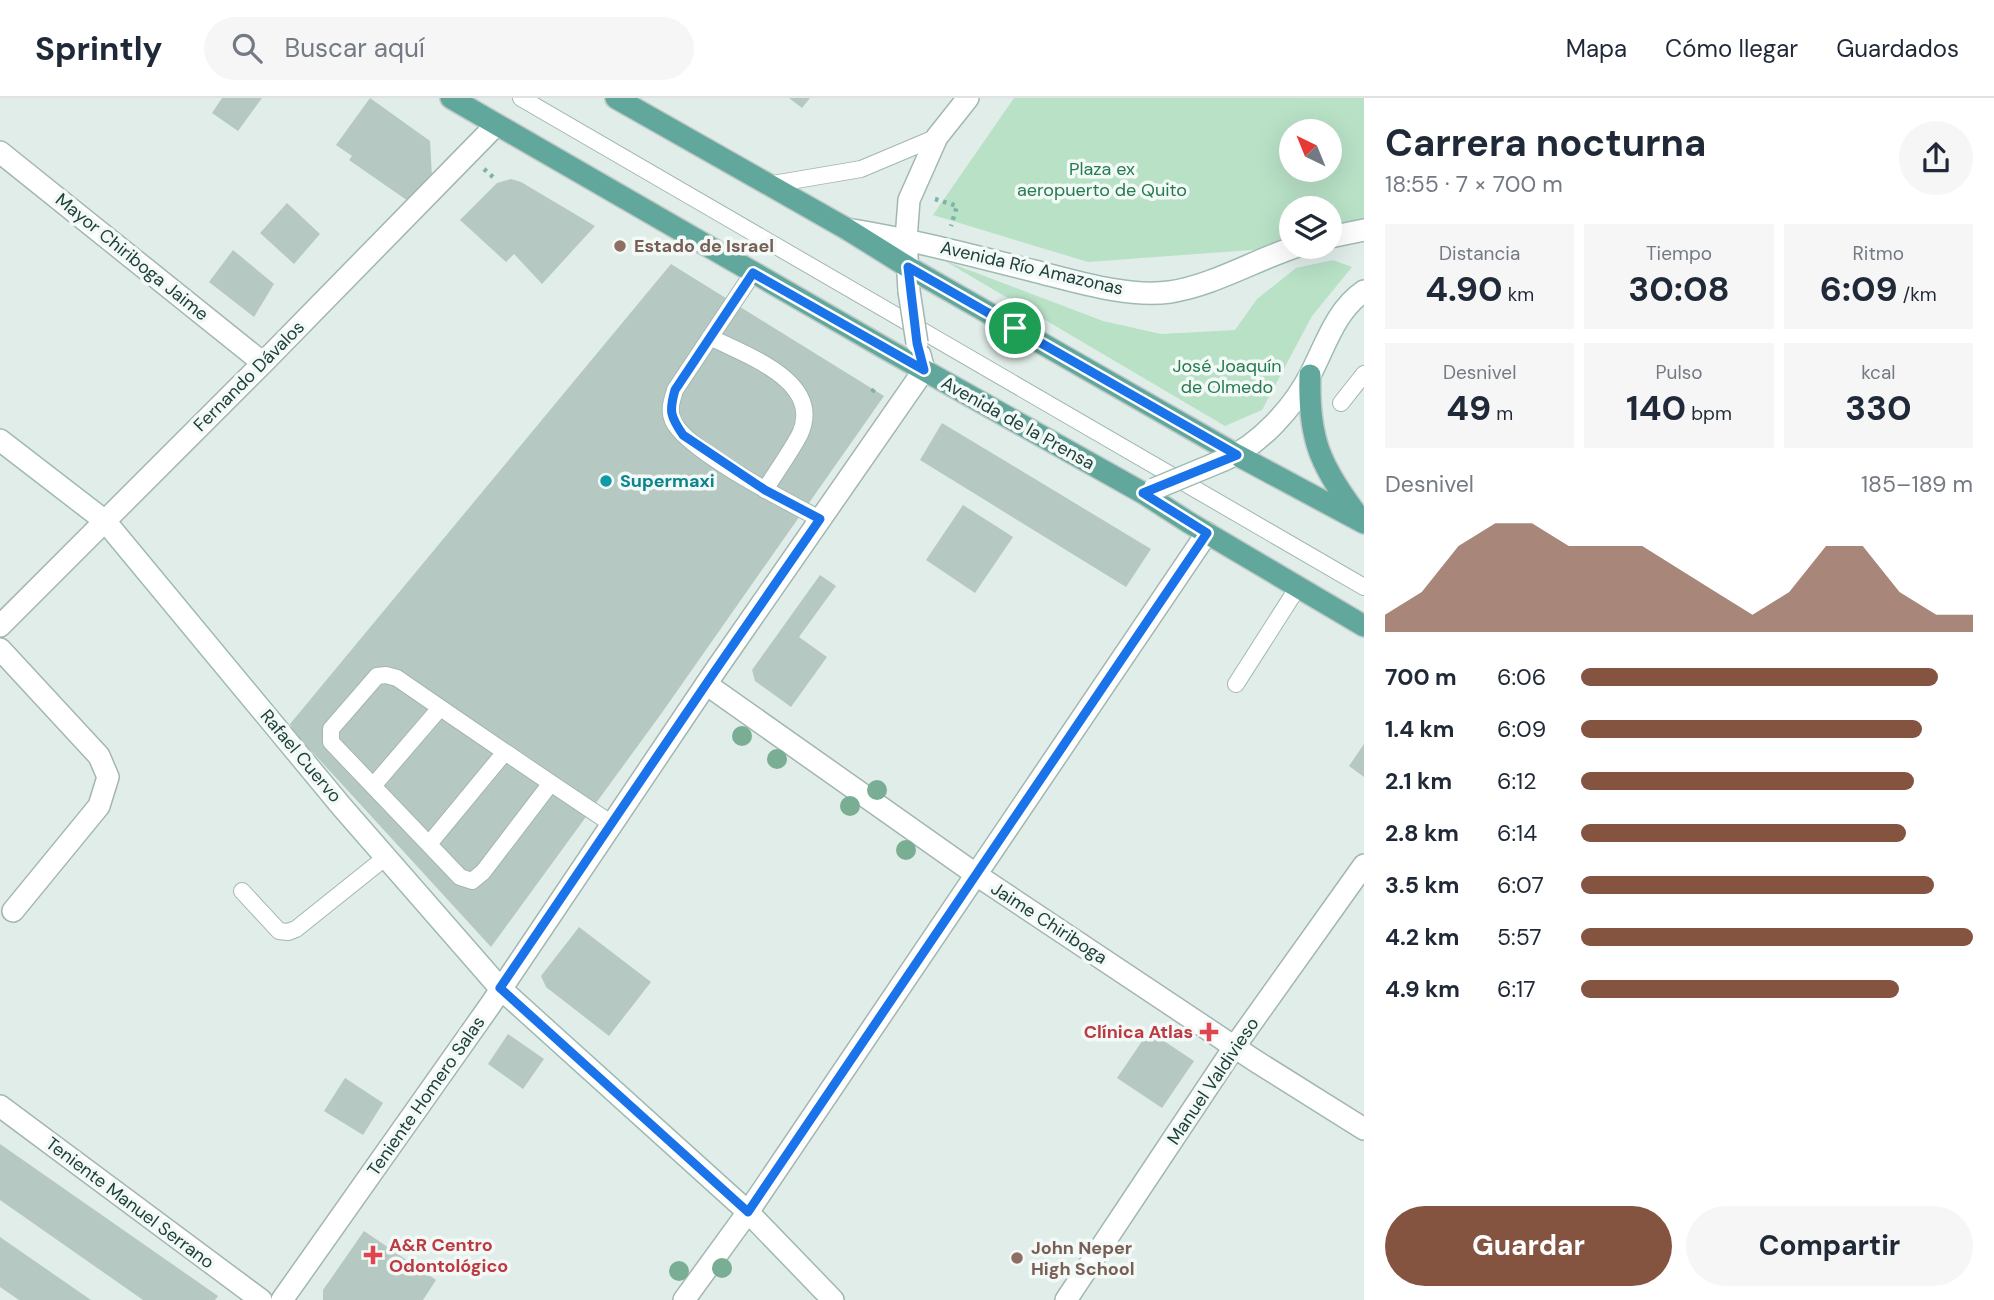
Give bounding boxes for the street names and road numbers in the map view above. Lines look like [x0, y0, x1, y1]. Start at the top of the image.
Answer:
street label: Mayor Chiriboga Jaime [51, 188, 213, 326]
street label: Avenida Río Amazonas [938, 235, 1126, 301]
street label: Fernando Dávalos [188, 315, 310, 437]
street label: Avenida de la Prensa [937, 371, 1099, 475]
street label: Rafael Cuervo [255, 704, 347, 808]
street label: Jaime Chiriboga [986, 876, 1112, 970]
street label: Teniente Homero Salas [362, 1011, 490, 1181]
street label: Manuel Valdivieso [1161, 1013, 1265, 1149]
street label: Teniente Manuel Serrano [41, 1132, 219, 1274]

